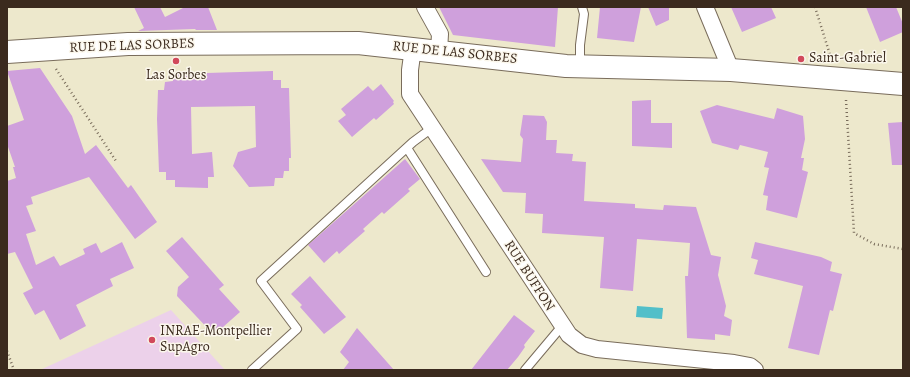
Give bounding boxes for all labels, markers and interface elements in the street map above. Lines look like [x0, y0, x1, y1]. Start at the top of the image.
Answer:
street label: RUE DE LAS SORBES [69, 35, 195, 57]
street label: RUE DE LAS SORBES [392, 38, 518, 68]
place label: Saint-Gabriel [809, 51, 886, 67]
marker: Saint-Gabriel [796, 54, 806, 64]
marker: Las Sorbes [171, 56, 181, 66]
place label: Las Sorbes [146, 68, 206, 84]
street label: RUE BUFFON [500, 238, 558, 314]
place label: INRAE-Montpellier SupAgro [160, 324, 272, 356]
marker: INRAE-Montpellier SupAgro [147, 335, 157, 345]

